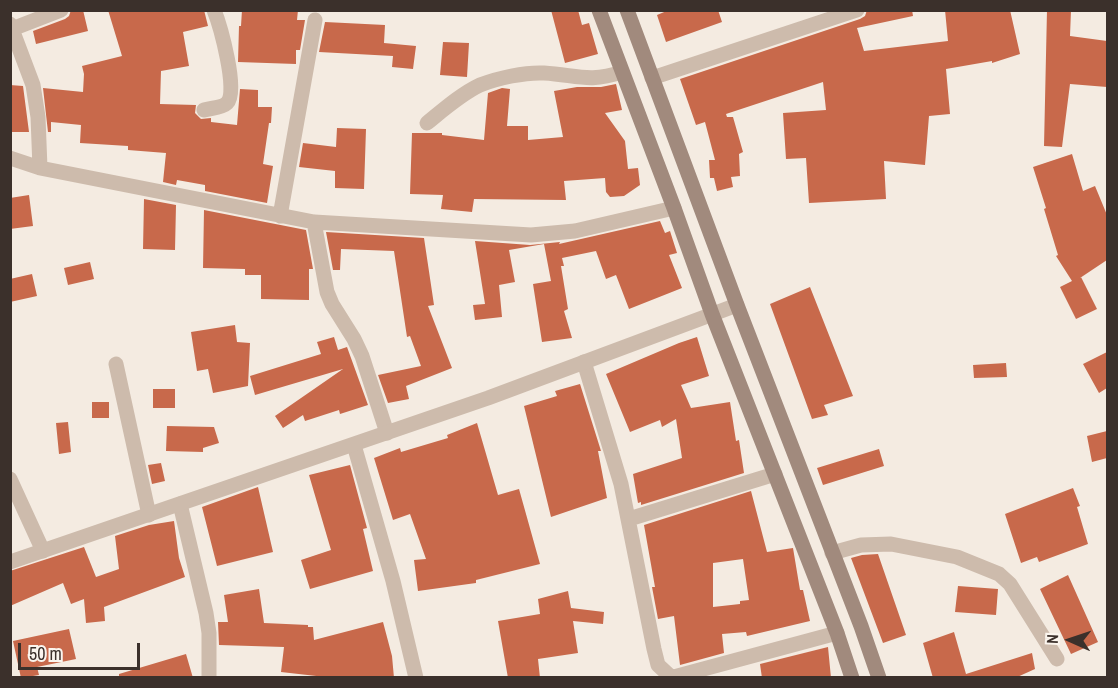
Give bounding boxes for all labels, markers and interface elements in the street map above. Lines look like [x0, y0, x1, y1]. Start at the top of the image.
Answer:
north arrow [1040, 610, 1100, 670]
scale bar [21, 631, 142, 669]
text: N [1041, 634, 1063, 644]
text: 50 m [29, 641, 62, 666]

